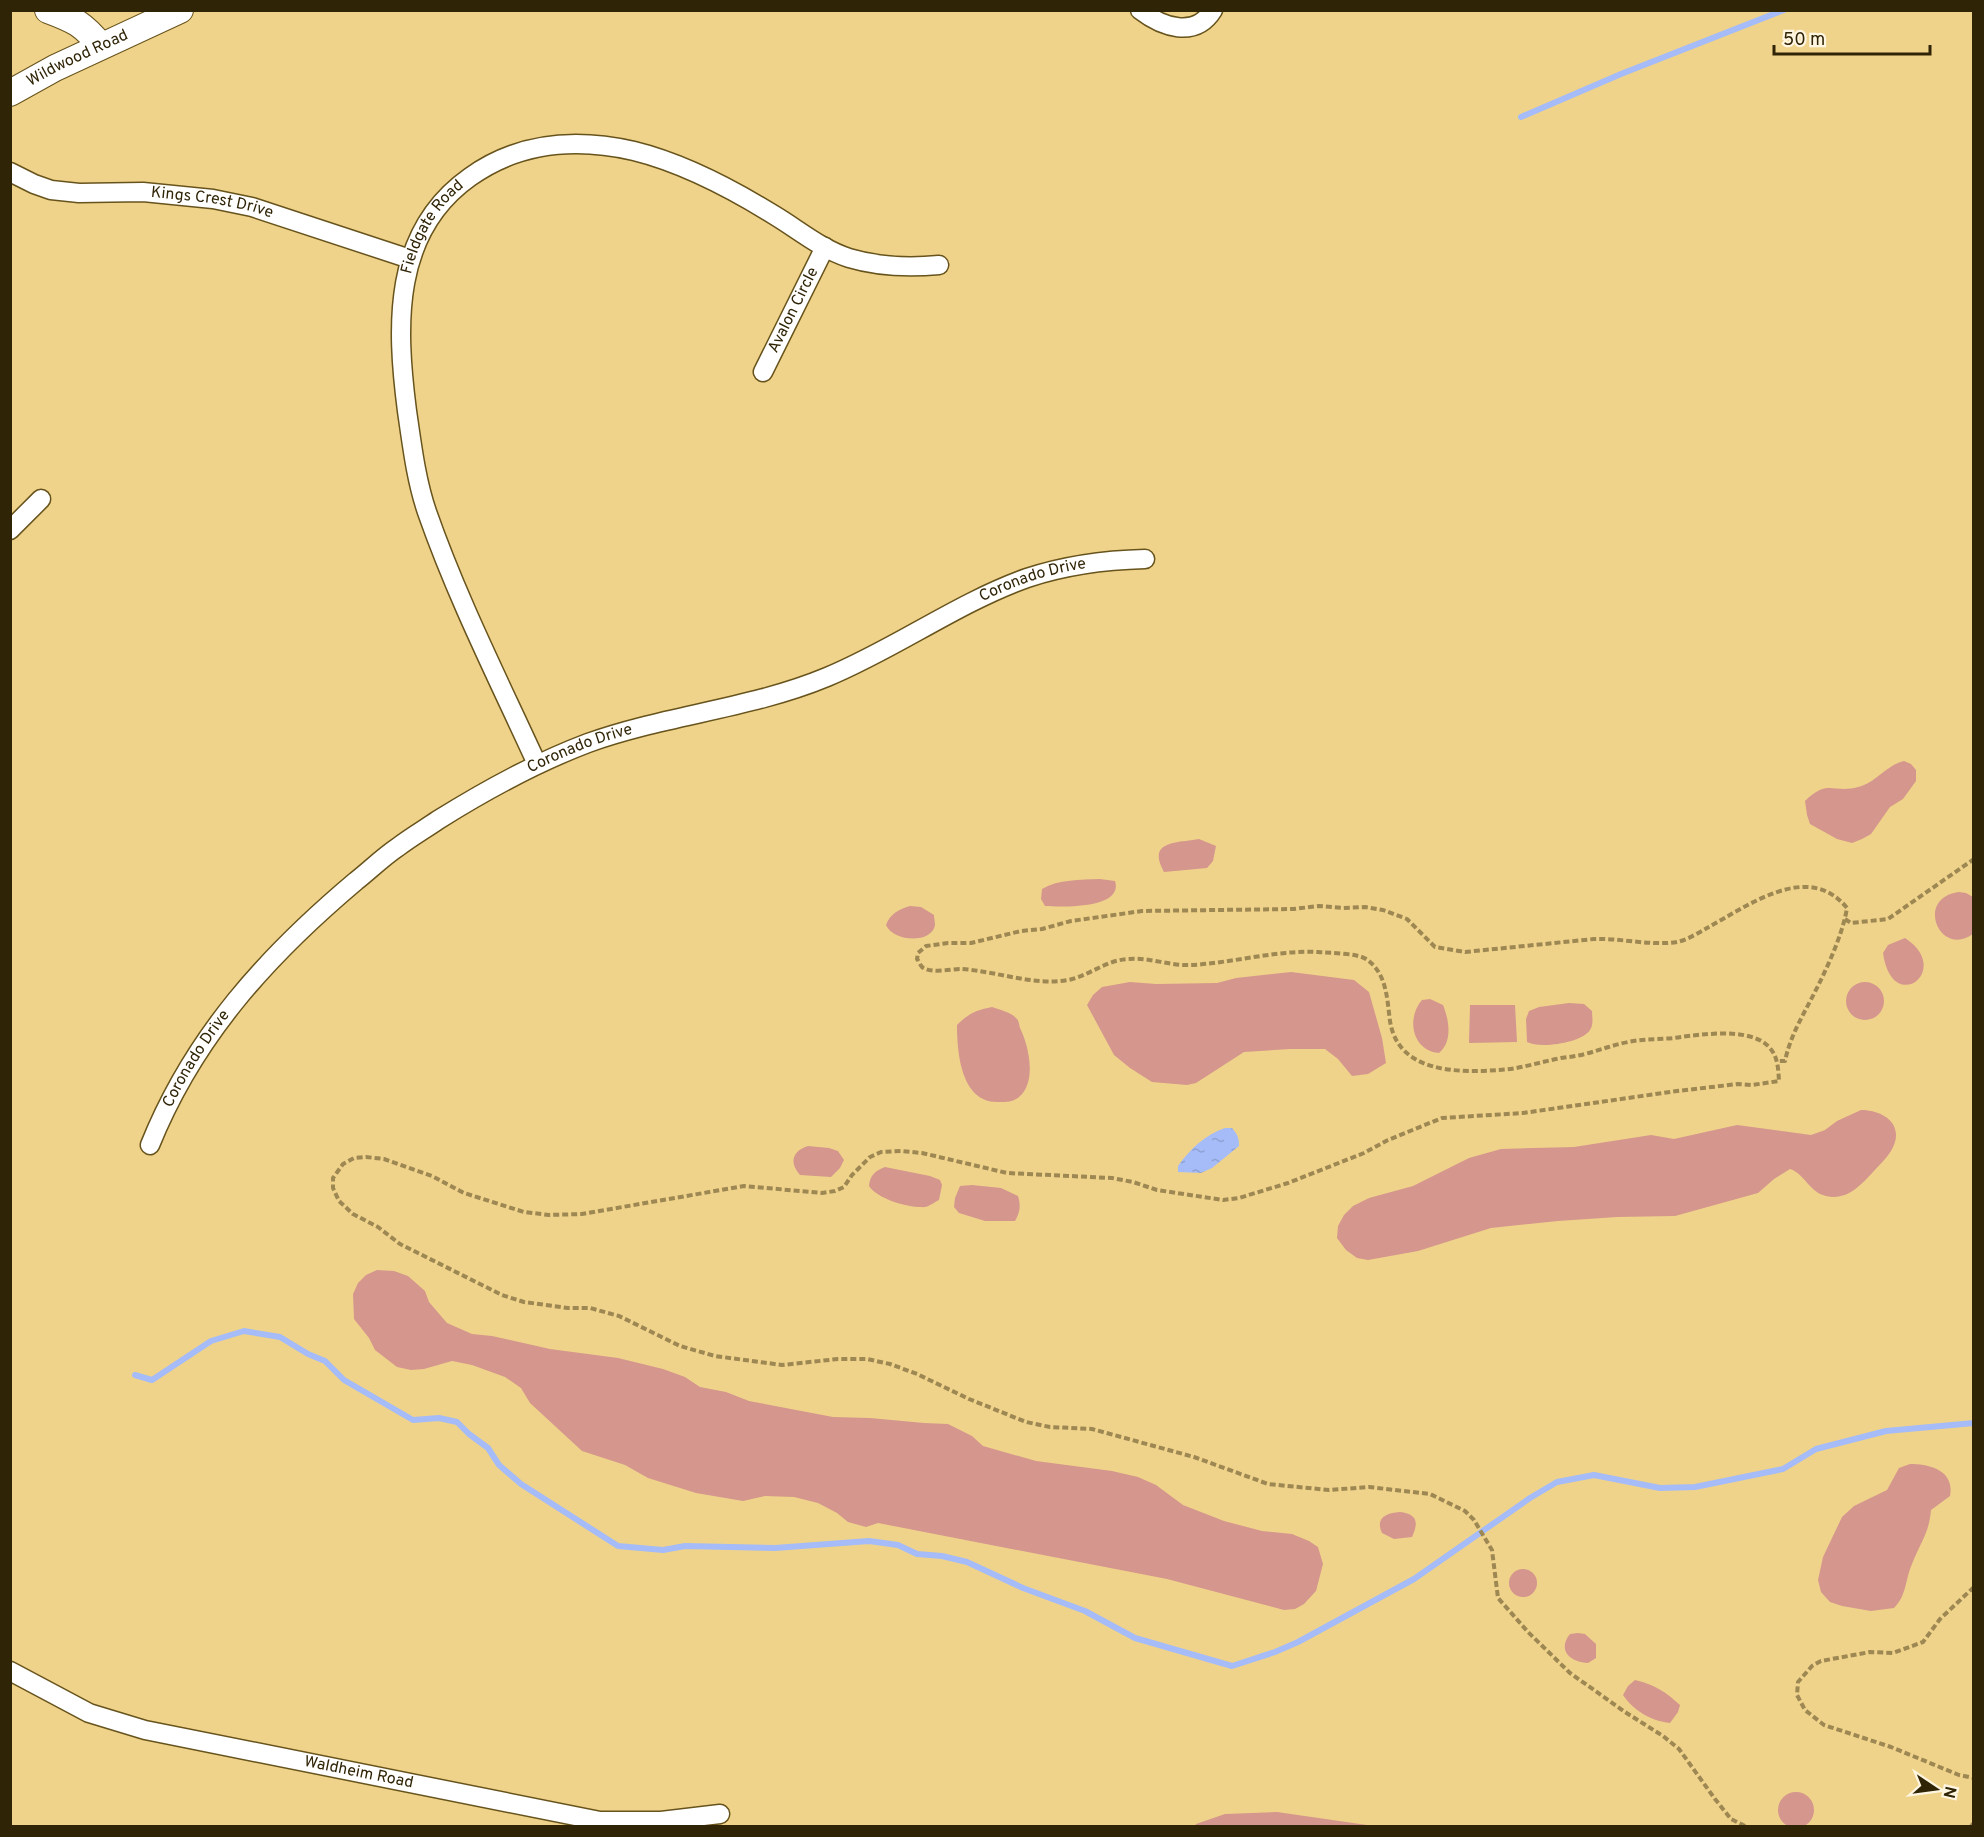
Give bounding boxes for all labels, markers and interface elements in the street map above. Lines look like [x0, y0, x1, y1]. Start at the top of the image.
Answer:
scale bar [1774, 18, 1930, 56]
street label: Wildwood Road [23, 25, 131, 92]
text: 50 m [1783, 29, 1825, 52]
street label: Fieldgate Road [397, 176, 468, 276]
street label: Kings Crest Drive [150, 183, 276, 223]
street label: Avalon Circle [764, 264, 823, 356]
street label: Coronado Drive [976, 554, 1088, 607]
street label: Coronado Drive [524, 720, 635, 778]
street label: Coronado Drive [158, 1006, 235, 1111]
street label: Waldheim Road [302, 1752, 415, 1793]
north arrow [1906, 1759, 1966, 1819]
text: N [1938, 1784, 1960, 1800]

